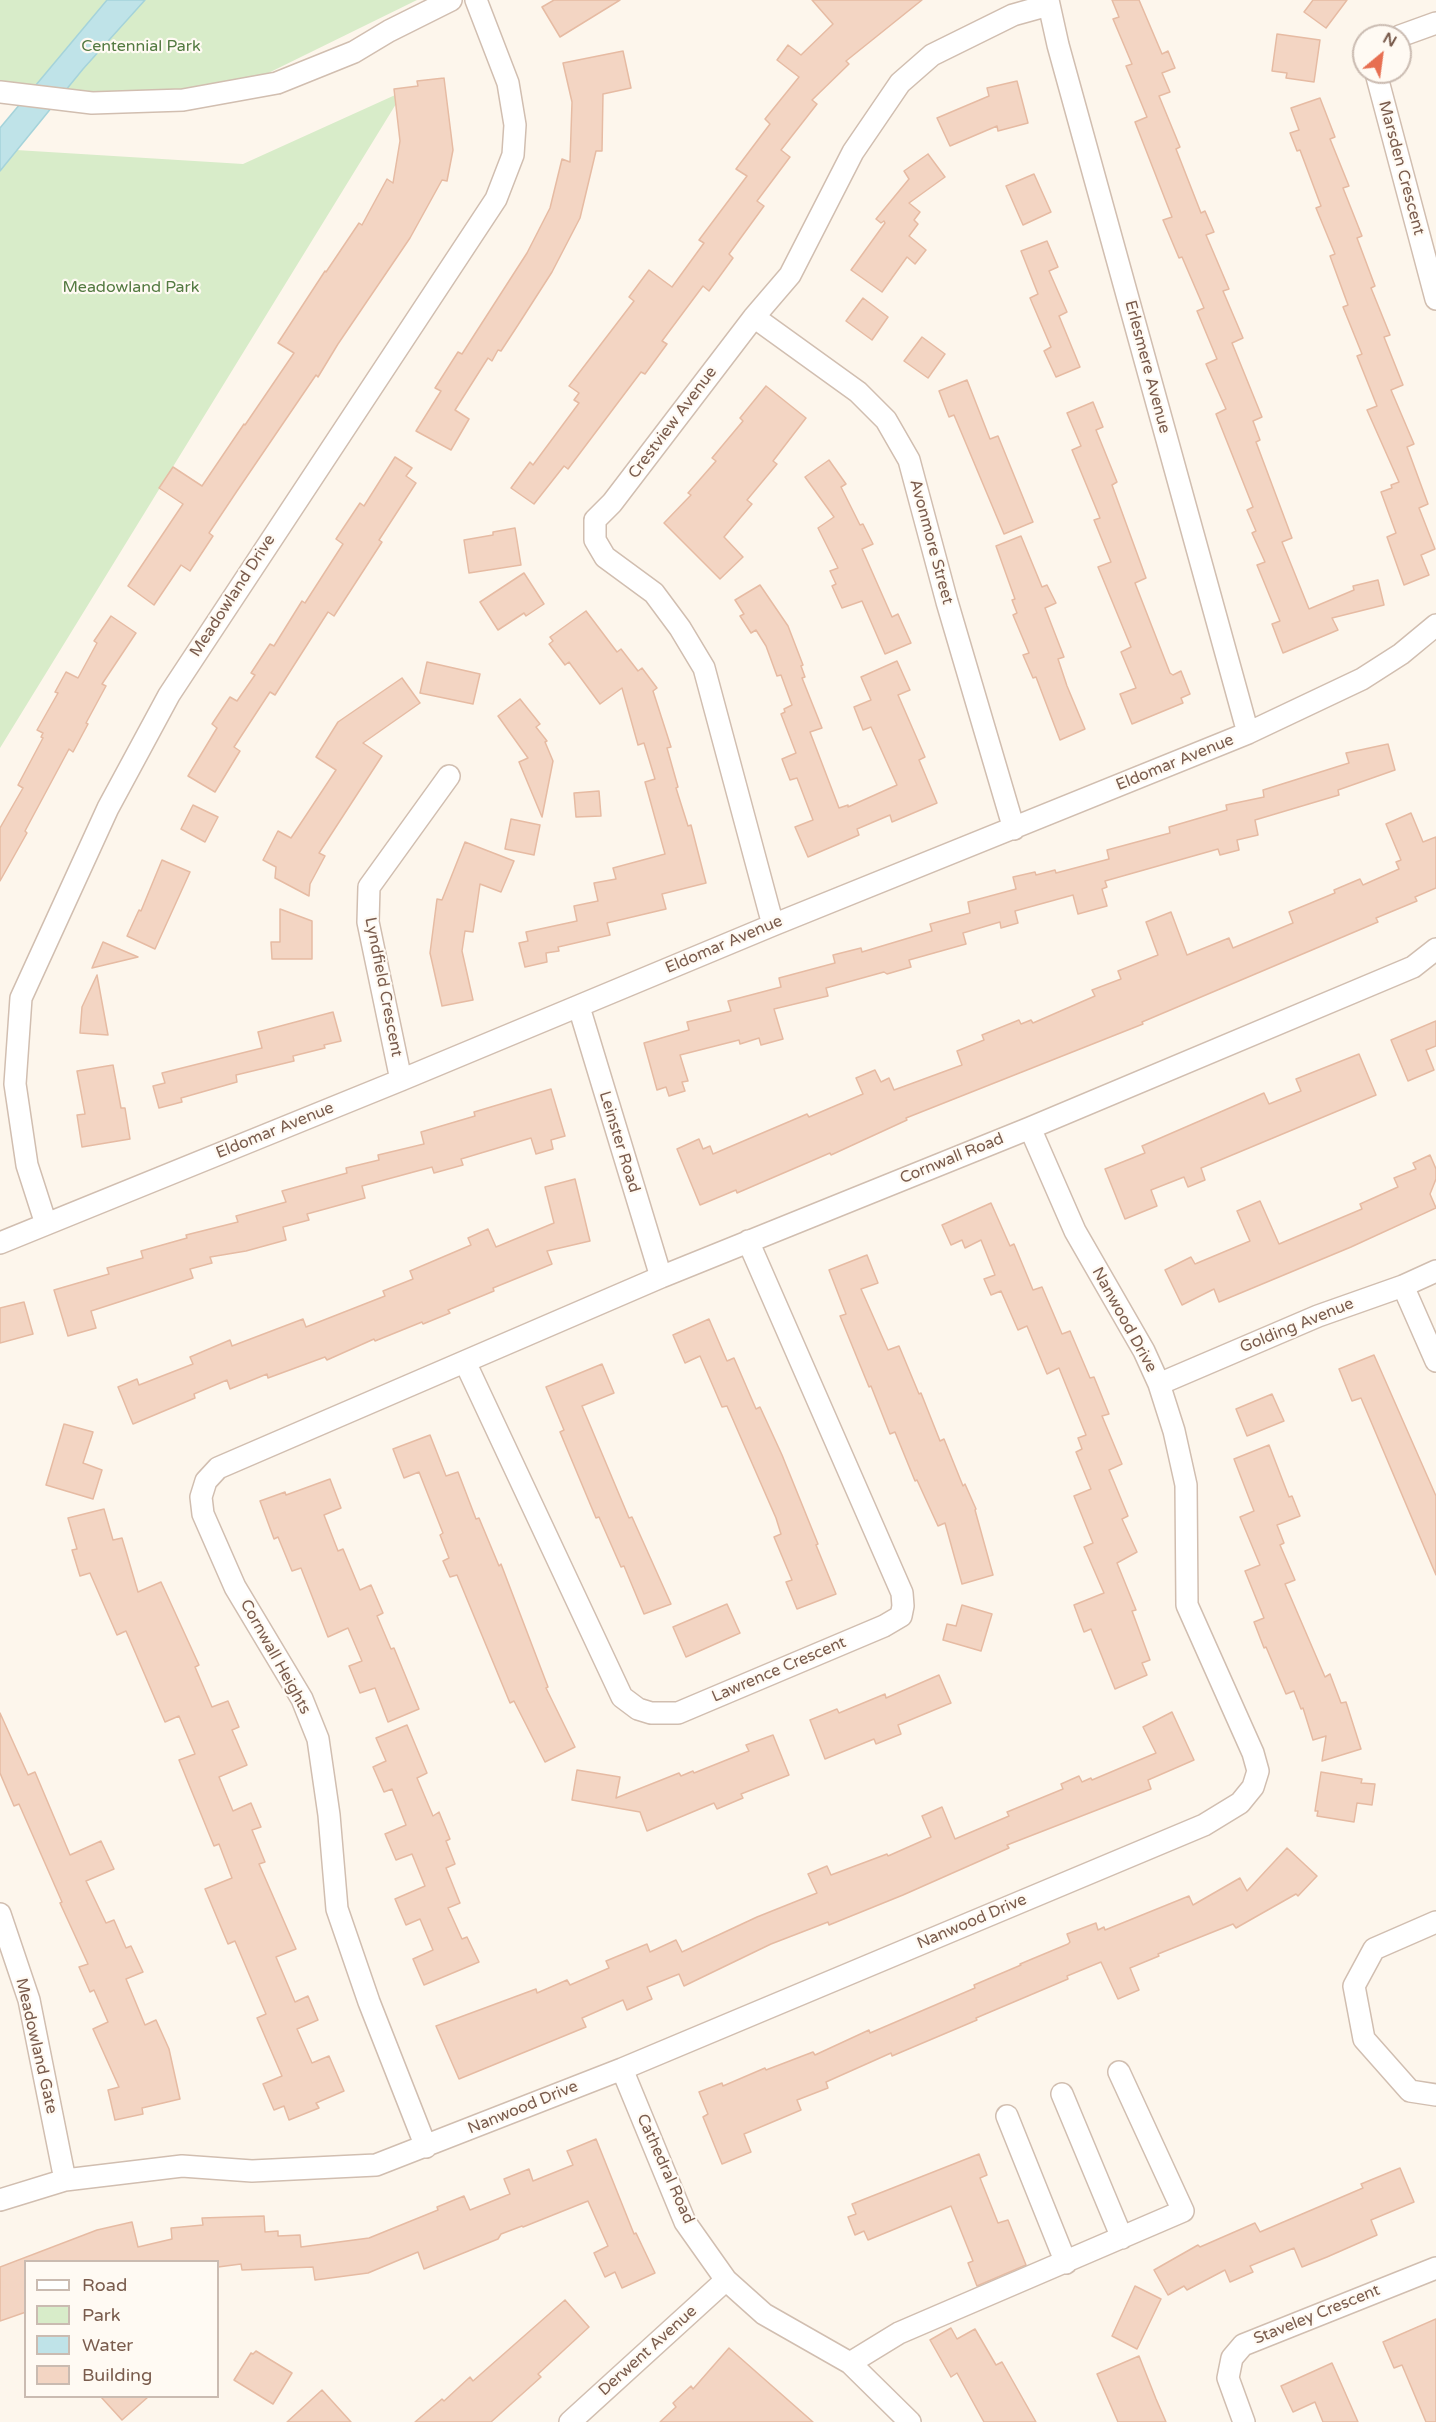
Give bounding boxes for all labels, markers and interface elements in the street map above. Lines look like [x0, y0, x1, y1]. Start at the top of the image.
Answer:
north arrow [1352, 24, 1412, 84]
text: N [1379, 28, 1400, 52]
park label: Centennial Park [81, 37, 201, 57]
street label: Marsden Crescent [1374, 99, 1428, 237]
park label: Meadowland Park [63, 278, 199, 298]
street label: Erlesmere Avenue [1120, 298, 1174, 436]
street label: Crestview Avenue [625, 363, 721, 483]
street label: Avonmore Street [905, 477, 957, 607]
street label: Meadowland Drive [186, 531, 280, 661]
street label: Eldomar Avenue [1113, 731, 1237, 795]
street label: Eldomar Avenue [663, 912, 785, 978]
street label: Lyndfield Crescent [360, 915, 406, 1059]
street label: Leinster Road [594, 1089, 644, 1195]
street label: Eldomar Avenue [213, 1099, 337, 1163]
street label: Cornwall Road [897, 1129, 1007, 1189]
street label: Nanwood Drive [1087, 1264, 1161, 1376]
street label: Golding Avenue [1237, 1294, 1357, 1358]
street label: Cornwall Heights [235, 1596, 315, 1718]
street label: Lawrence Crescent [709, 1633, 849, 1707]
street label: Nanwood Drive [914, 1890, 1030, 1954]
street label: Meadowland Gate [11, 1976, 61, 2116]
street label: Nanwood Drive [465, 2077, 581, 2139]
street label: Cathedral Road [632, 2111, 698, 2227]
legend [24, 2260, 219, 2398]
text: Road [82, 2274, 127, 2296]
street label: Staveley Crescent [1251, 2281, 1383, 2349]
street label: Derwent Avenue [595, 2302, 701, 2400]
text: Park [82, 2304, 120, 2326]
text: Water [82, 2334, 133, 2356]
text: Building [82, 2364, 152, 2386]

